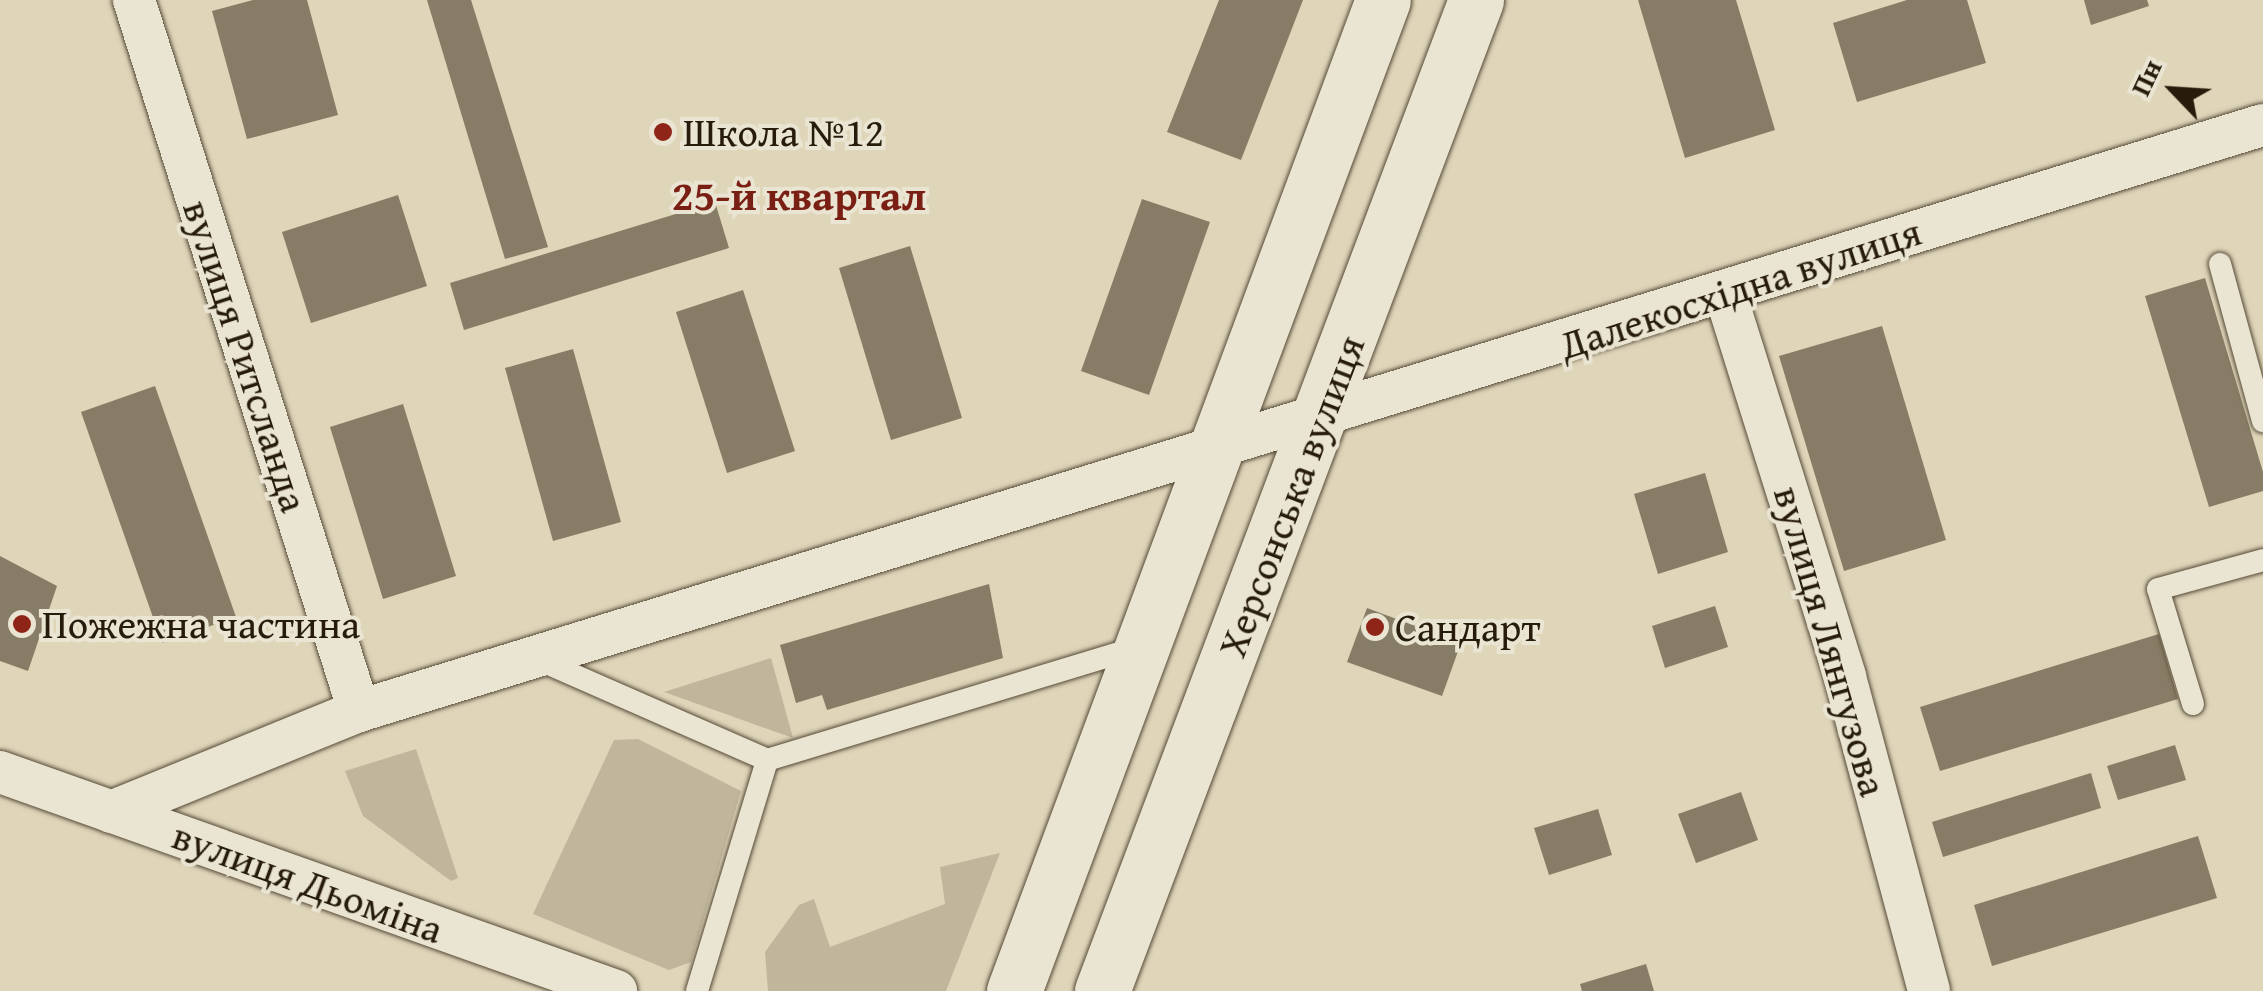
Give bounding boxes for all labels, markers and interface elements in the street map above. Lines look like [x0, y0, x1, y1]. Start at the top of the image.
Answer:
north arrow [2123, 40, 2223, 140]
text: Пн [2119, 52, 2172, 102]
place label: Школа №12 [683, 108, 884, 156]
marker: Школа №12 [652, 121, 674, 143]
district label: 25-й квартал [672, 170, 926, 220]
street label: вулиця Ритсланда [173, 194, 319, 518]
street label: Далекосхідна вулиця [1553, 207, 1927, 369]
street label: Херсонська вулиця [1208, 328, 1374, 664]
street label: вулиця Лянгузова [1764, 481, 1898, 801]
place label: Пожежна частина [42, 600, 360, 648]
place label: Сандарт [1395, 603, 1541, 651]
marker: Пожежна частина [11, 613, 33, 635]
marker: Сандарт [1364, 616, 1386, 638]
street label: вулиця Дьоміна [166, 811, 450, 953]

